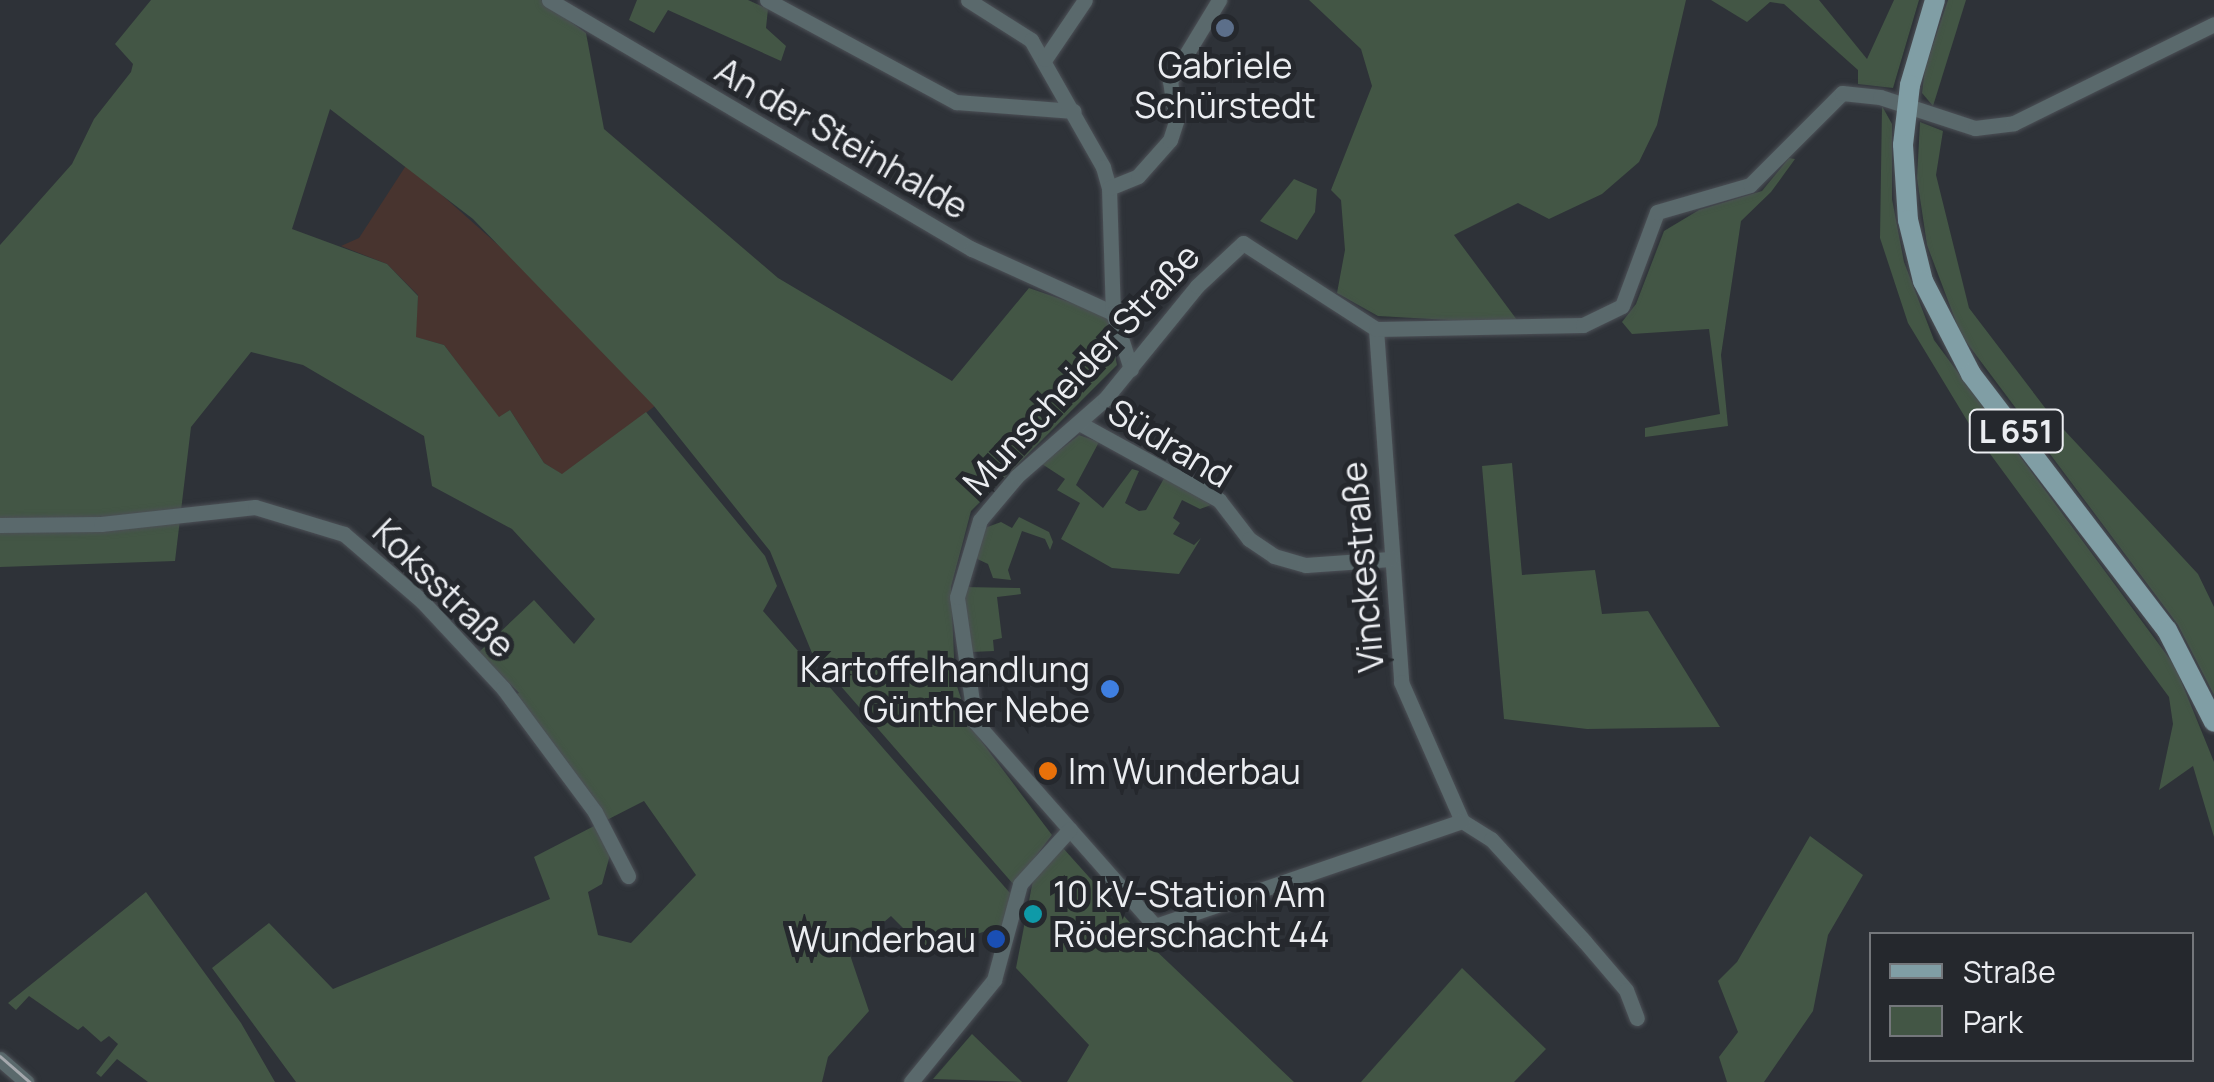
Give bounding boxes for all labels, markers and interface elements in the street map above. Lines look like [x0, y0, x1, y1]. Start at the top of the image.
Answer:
marker: Gabriele Schürstedt [1214, 17, 1236, 39]
place label: Gabriele Schürstedt [1134, 44, 1316, 126]
street label: An der Steinhalde [708, 49, 976, 227]
street label: Munscheider Straße [954, 235, 1208, 503]
street label: Südrand [1101, 390, 1239, 496]
road number: L 651 [1966, 404, 2066, 458]
street label: Vinckestraße [1332, 460, 1392, 674]
street label: Koksstraße [364, 510, 524, 666]
place label: Kartoffelhandlung Günther Nebe [800, 648, 1090, 730]
marker: Kartoffelhandlung Günther Nebe [1099, 678, 1121, 700]
place label: Im Wunderbau [1068, 750, 1301, 792]
marker: Im Wunderbau [1037, 760, 1059, 782]
place label: 10 kV-Station Am Röderschacht 44 [1053, 873, 1330, 955]
marker: 10 kV-Station Am Röderschacht 44 [1022, 903, 1044, 925]
place label: Wunderbau [788, 918, 976, 960]
marker: Wunderbau [985, 928, 1007, 950]
legend [1869, 932, 2194, 1062]
text: Straße [1963, 951, 2056, 992]
text: Park [1963, 1001, 2023, 1042]

